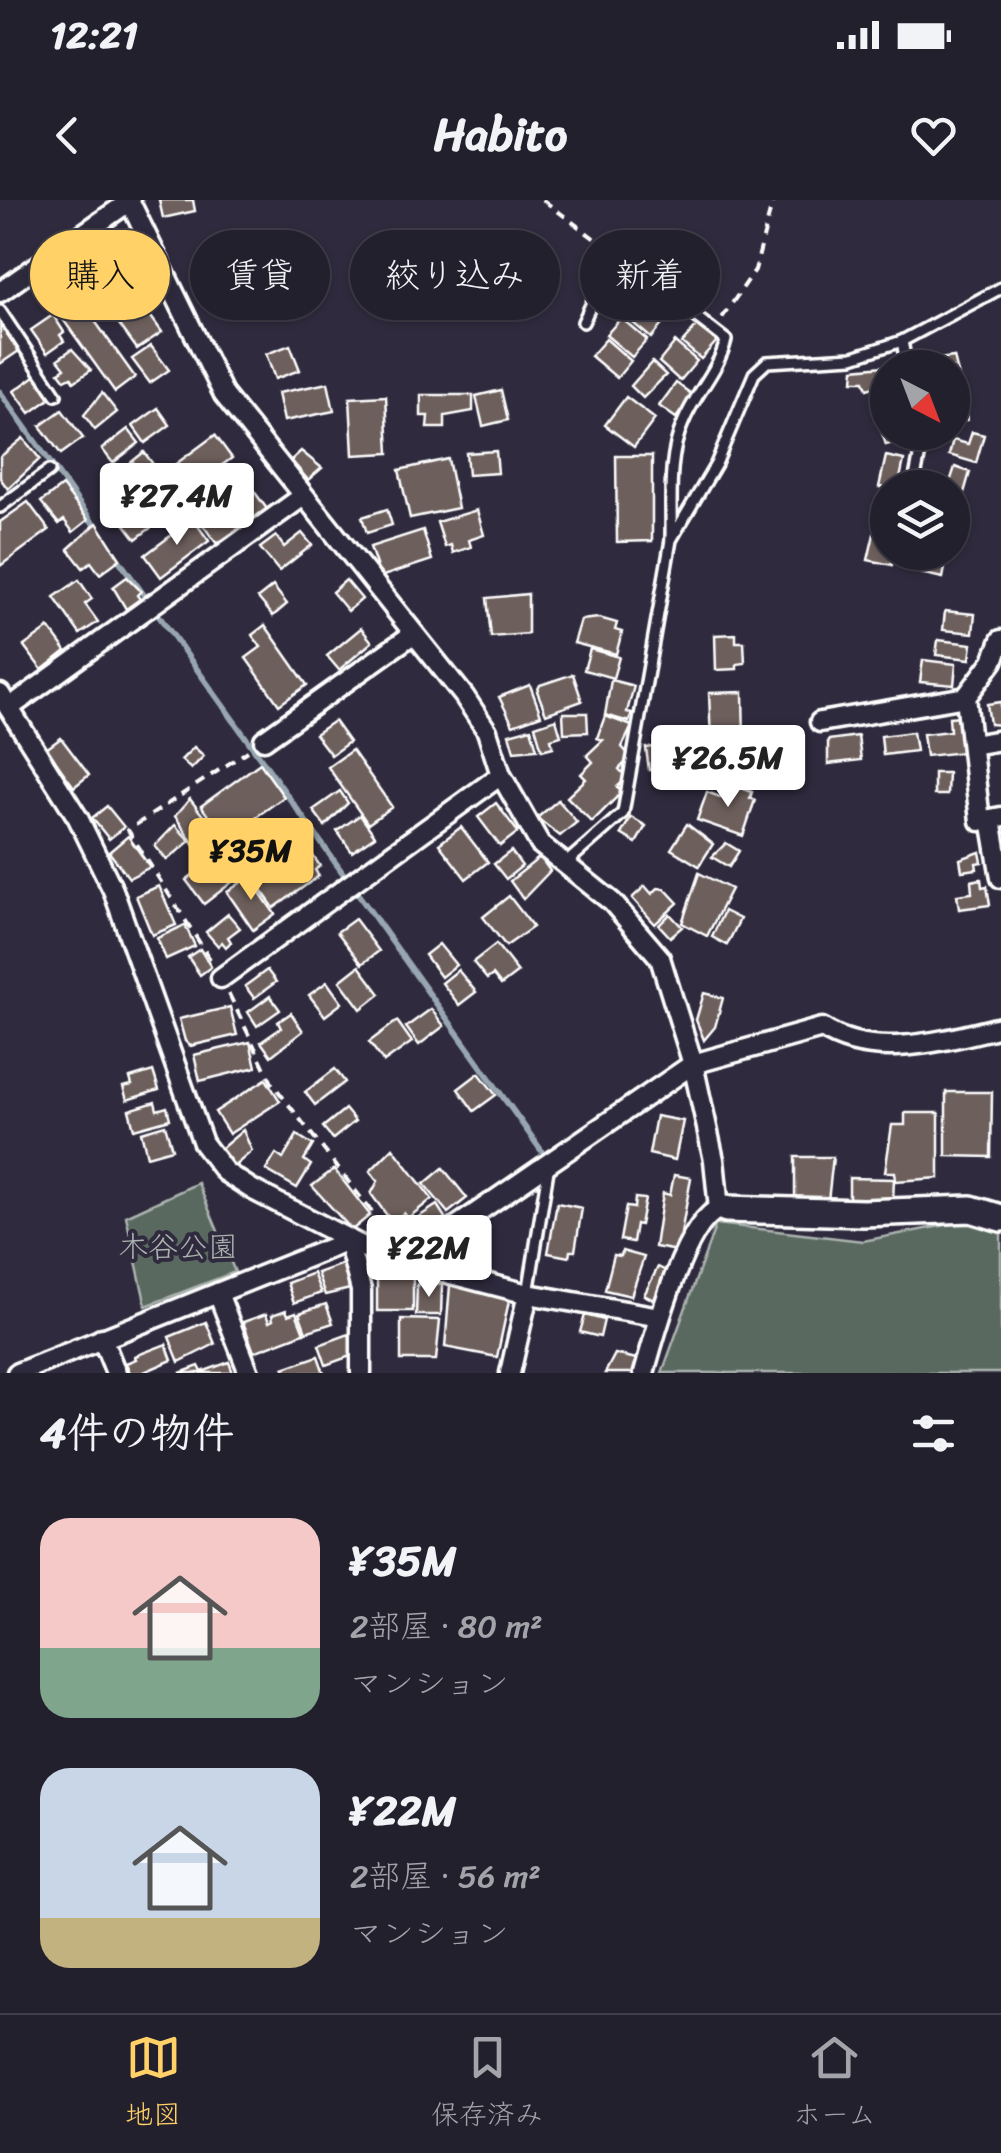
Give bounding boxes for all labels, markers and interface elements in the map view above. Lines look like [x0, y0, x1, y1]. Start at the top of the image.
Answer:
text: 12:21 [50, 2, 138, 69]
text: Habito [434, 95, 567, 175]
icon: back [40, 108, 95, 163]
icon: heart [906, 108, 961, 163]
chip: 購入 [30, 230, 170, 320]
chip: 賃貸 [190, 230, 330, 320]
chip: 絞り込み [350, 230, 560, 320]
chip: 新着 [580, 230, 720, 320]
north arrow [870, 350, 970, 450]
map controls [870, 350, 970, 570]
pin: ¥27.4M [96, 463, 258, 548]
text: ¥27.4M [122, 467, 232, 524]
button: layers [870, 470, 970, 570]
pin: ¥26.5M [647, 725, 809, 810]
text: ¥26.5M [673, 729, 783, 786]
pin: ¥35M [192, 818, 310, 903]
text: ¥35M [211, 822, 292, 879]
pin: ¥22M [370, 1215, 488, 1300]
text: ¥22M [389, 1219, 469, 1276]
park label: 木谷公園 [118, 1220, 238, 1274]
text: 4件の物件 [40, 1396, 234, 1470]
icon: filters [906, 1406, 961, 1461]
text: ¥35M [350, 1524, 456, 1598]
icon: home [120, 1558, 240, 1678]
text: 2部屋 · 80 m² [350, 1598, 543, 1655]
text: マンション [350, 1655, 509, 1712]
text: ¥22M [350, 1774, 456, 1848]
icon: home [120, 1808, 240, 1928]
text: 2部屋 · 56 m² [350, 1848, 541, 1905]
text: マンション [350, 1905, 509, 1962]
tab: 地図 [125, 2030, 181, 2139]
tab: 保存済み [431, 2030, 543, 2139]
tab: ホーム [793, 2030, 876, 2139]

